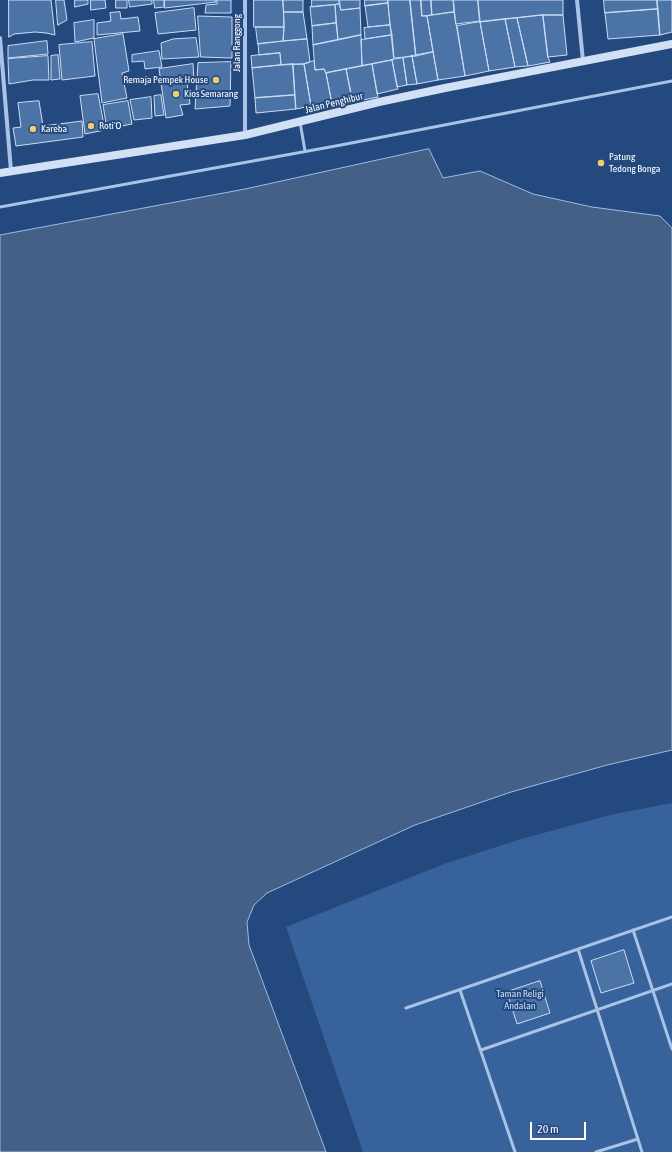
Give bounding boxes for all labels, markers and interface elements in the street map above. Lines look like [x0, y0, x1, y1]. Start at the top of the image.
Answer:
street label: Jalan Ranggong [231, 14, 243, 72]
place label: Remaja Pempek House [123, 74, 208, 86]
marker: Remaja Pempek House [211, 75, 221, 85]
place label: Kios Semarang [184, 88, 238, 100]
marker: Kios Semarang [171, 89, 181, 99]
street label: Jalan Penghibur [304, 90, 364, 116]
place label: Roti'O [99, 120, 121, 132]
marker: Roti'O [86, 121, 96, 131]
place label: Kareba [41, 123, 67, 135]
marker: Kareba [28, 124, 38, 134]
place label: Patung Tedong Bonga [609, 151, 660, 174]
marker: Patung Tedong Bonga [596, 158, 606, 168]
park label: Taman Religi Andalan [496, 988, 544, 1012]
scale bar [532, 1114, 588, 1140]
text: 20 m [537, 1122, 559, 1136]

